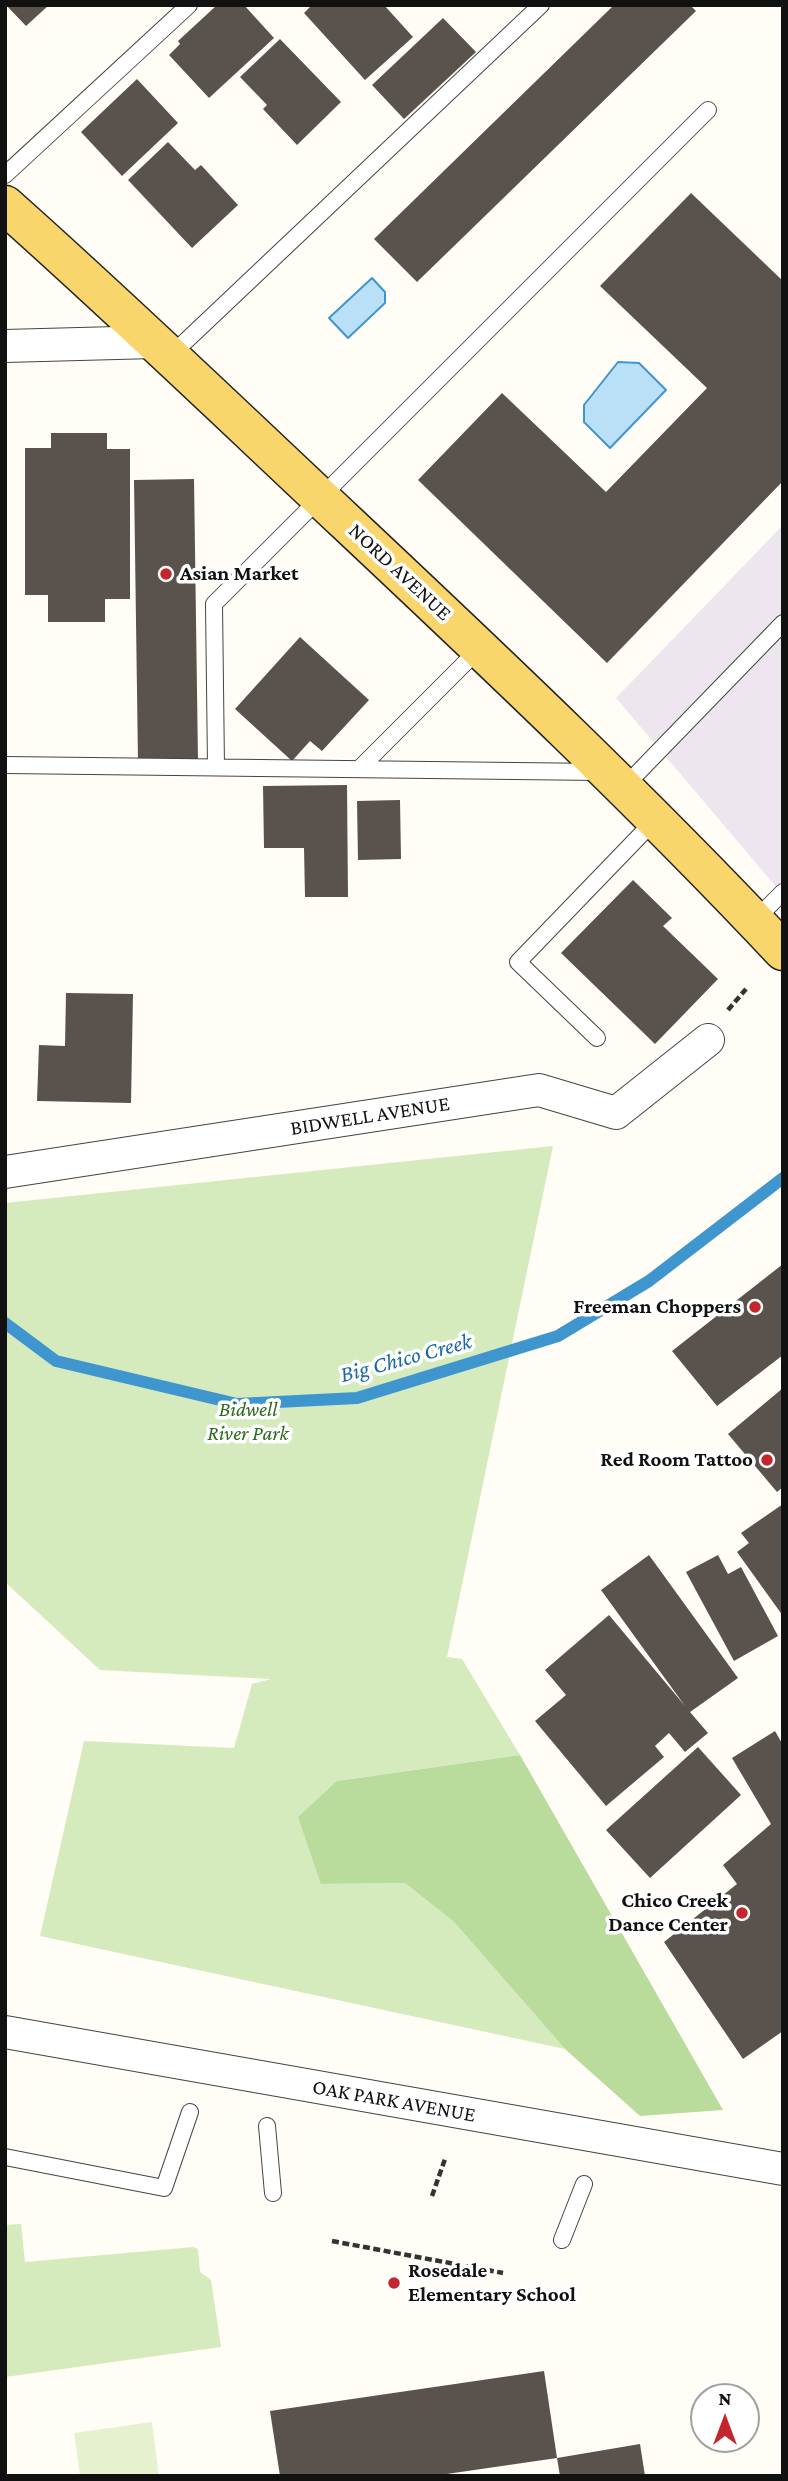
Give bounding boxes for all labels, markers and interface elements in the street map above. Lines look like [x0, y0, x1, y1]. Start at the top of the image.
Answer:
street label: NORD AVENUE [343, 518, 457, 626]
place label: Asian Market [180, 561, 299, 587]
marker: Asian Market [158, 566, 174, 582]
street label: BIDWELL AVENUE [289, 1091, 451, 1141]
place label: Freeman Choppers [573, 1294, 741, 1320]
marker: Freeman Choppers [747, 1299, 763, 1315]
water label: Big Chico Creek [337, 1327, 475, 1389]
park label: Bidwell River Park [207, 1397, 289, 1447]
place label: Red Room Tattoo [600, 1447, 753, 1473]
marker: Red Room Tattoo [759, 1452, 775, 1468]
place label: Chico Creek Dance Center [608, 1888, 728, 1938]
marker: Chico Creek Dance Center [734, 1905, 750, 1921]
street label: OAK PARK AVENUE [311, 2074, 477, 2128]
place label: Rosedale Elementary School [408, 2258, 576, 2308]
marker: Rosedale Elementary School [386, 2275, 402, 2291]
north arrow [690, 2383, 760, 2453]
text: N [719, 2388, 731, 2409]

